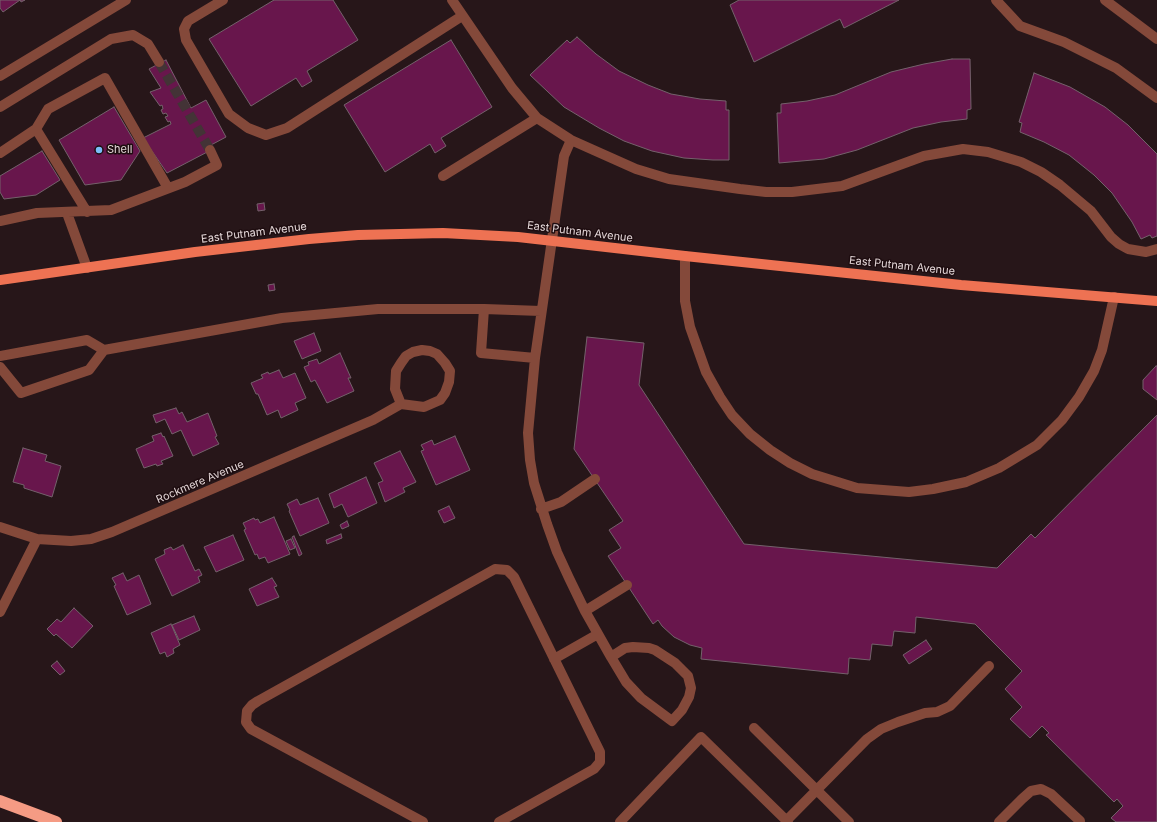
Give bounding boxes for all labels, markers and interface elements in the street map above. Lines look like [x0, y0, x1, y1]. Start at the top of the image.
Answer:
place label: Shell [107, 143, 132, 157]
marker: Shell [94, 145, 104, 155]
street label: East Putnam Avenue [526, 219, 634, 245]
street label: East Putnam Avenue [200, 220, 308, 246]
street label: East Putnam Avenue [848, 254, 956, 278]
street label: Rockmere Avenue [154, 458, 246, 506]

